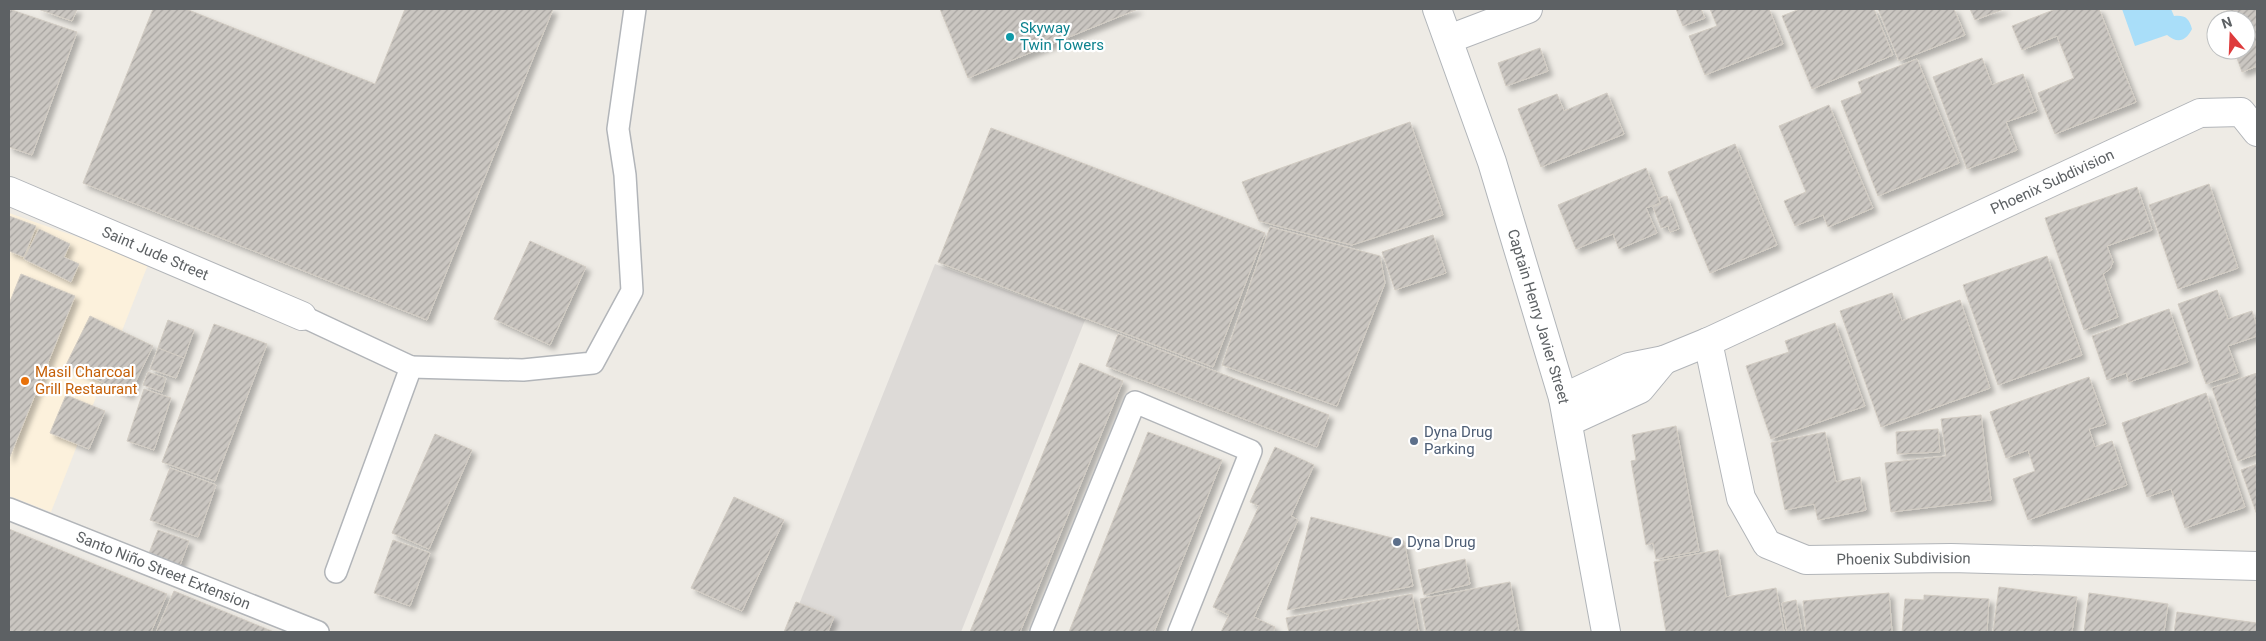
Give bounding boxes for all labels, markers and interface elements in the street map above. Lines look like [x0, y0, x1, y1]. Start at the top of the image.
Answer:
north arrow [2206, 10, 2256, 60]
text: N [2219, 14, 2234, 32]
place label: Skyway Twin Towers [1020, 19, 1104, 54]
marker: Skyway Twin Towers [1004, 31, 1016, 43]
street label: Phoenix Subdivision [1988, 145, 2117, 218]
street label: Saint Jude Street [99, 223, 211, 284]
street label: Captain Henry Javier Street [1504, 227, 1573, 406]
place label: Masil Charcoal Grill Restaurant [35, 363, 137, 398]
marker: Masil Charcoal Grill Restaurant [19, 375, 31, 387]
place label: Dyna Drug Parking [1424, 423, 1493, 458]
marker: Dyna Drug Parking [1408, 435, 1420, 447]
street label: Santo Niño Street Extension [73, 528, 253, 613]
place label: Dyna Drug [1407, 533, 1476, 551]
marker: Dyna Drug [1391, 536, 1403, 548]
street label: Phoenix Subdivision [1836, 549, 1971, 569]

